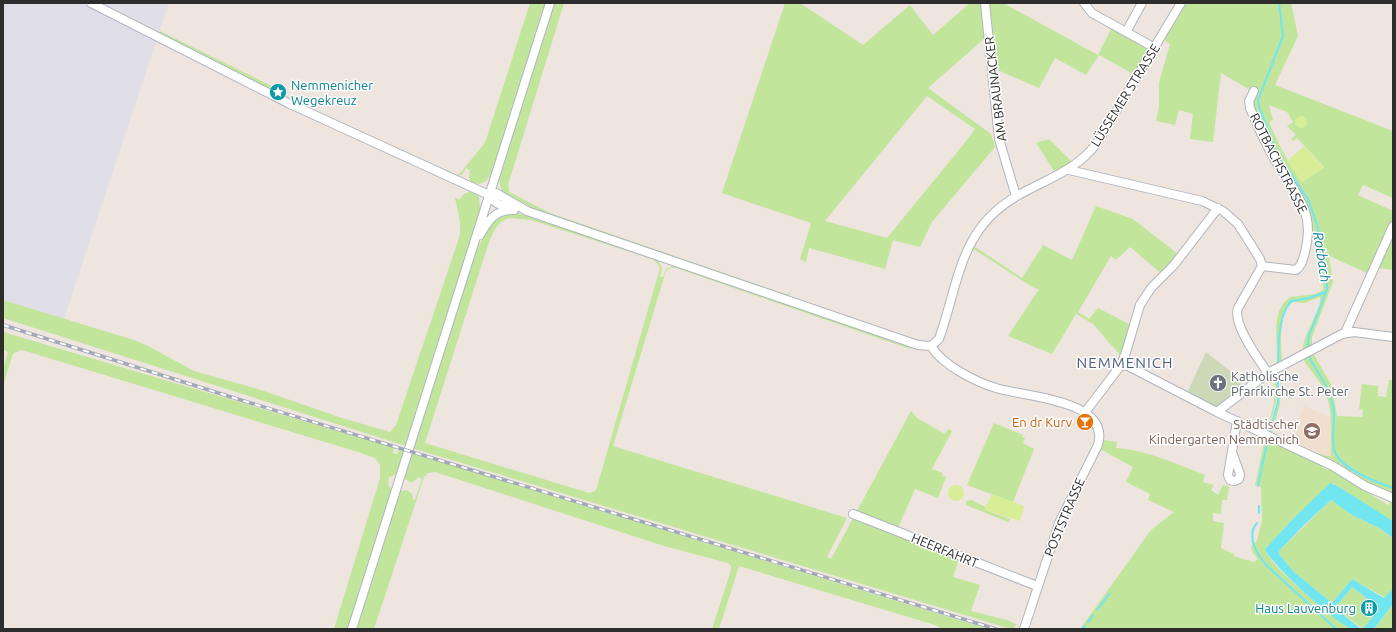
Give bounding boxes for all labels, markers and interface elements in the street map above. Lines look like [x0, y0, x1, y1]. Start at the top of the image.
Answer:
street label: AM BRAUNACKER [982, 36, 1008, 142]
street label: LÜSSEMER STRASSE [1087, 41, 1162, 149]
place label: Nemmenicher Wegekreuz [291, 78, 373, 107]
place icon: Nemmenicher Wegekreuz [268, 82, 288, 102]
street label: ROTBACHSTRASSE [1248, 110, 1310, 216]
water label: Rotbach [1310, 231, 1334, 283]
district label: NEMMENICH [1077, 354, 1173, 371]
place label: Katholische Pfarrkirche St. Peter [1231, 369, 1349, 398]
church icon: Katholische Pfarrkirche St. Peter [1208, 373, 1228, 393]
bar icon: En dr Kurv [1075, 412, 1095, 432]
place label: En dr Kurv [1012, 415, 1073, 429]
place label: Städtischer Kindergarten Nemmenich [1149, 417, 1299, 446]
school or university icon: Städtischer Kindergarten Nemmenich [1302, 421, 1322, 441]
street label: POSTSTRASSE [1041, 476, 1087, 558]
street label: HEERFAHRT [909, 530, 981, 570]
building icon: Haus Lauvenburg [1359, 598, 1379, 618]
place label: Haus Lauvenburg [1255, 601, 1356, 615]

